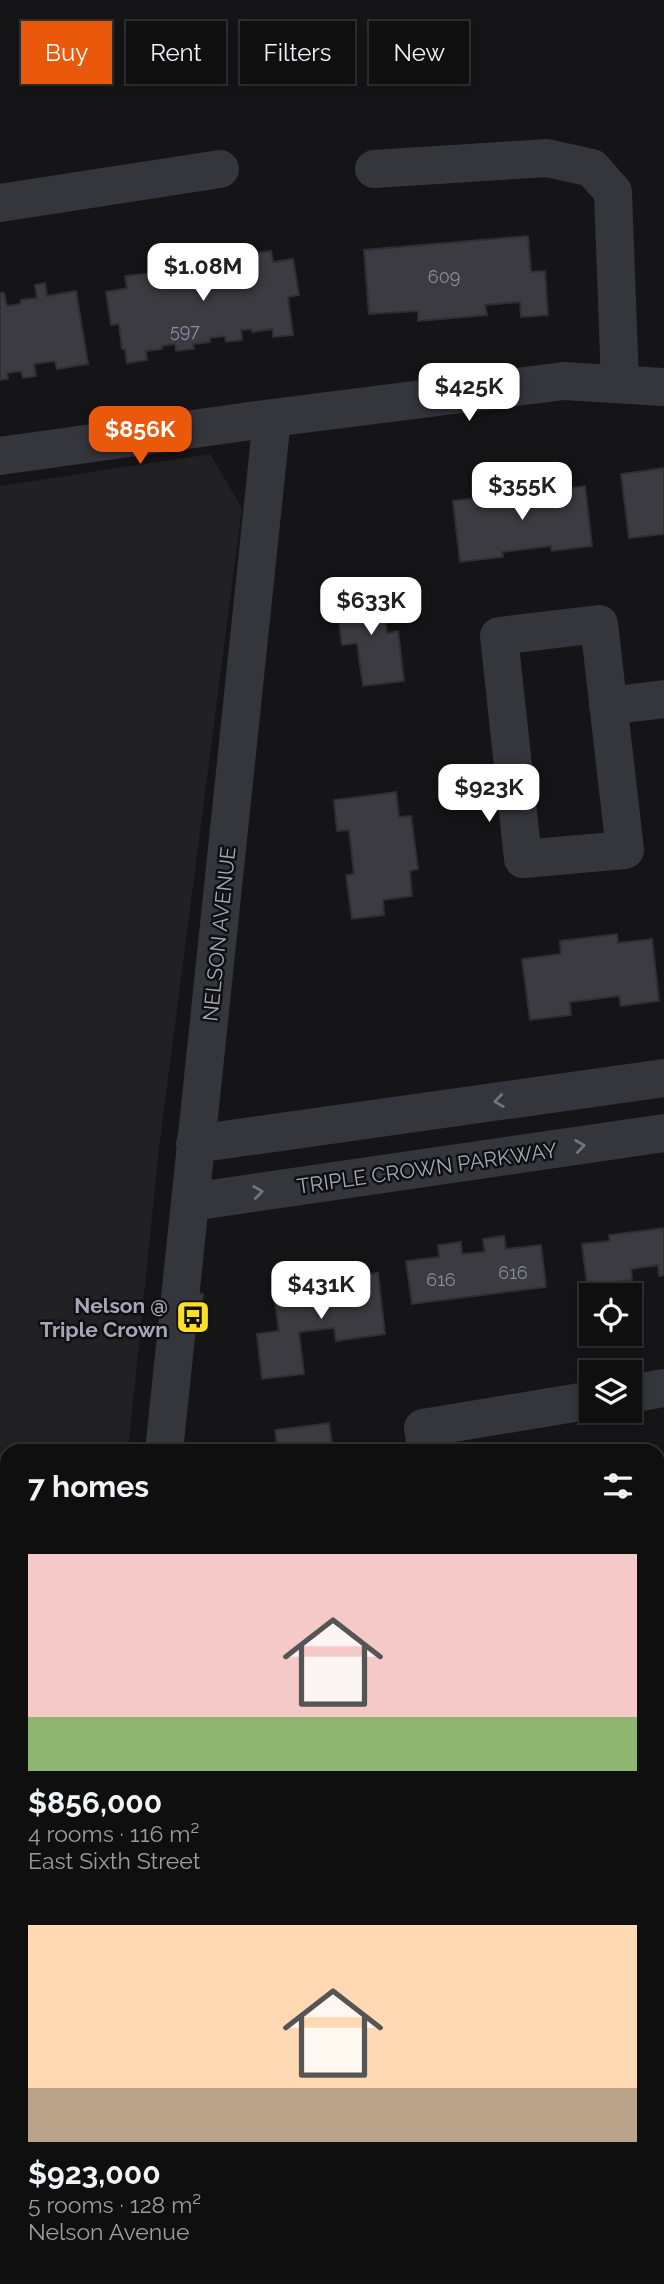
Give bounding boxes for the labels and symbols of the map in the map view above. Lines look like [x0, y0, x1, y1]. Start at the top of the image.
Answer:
pin: $1.08M [146, 244, 260, 303]
house number: 609 [428, 266, 460, 287]
house number: 597 [170, 320, 200, 341]
pin: $425K [420, 364, 518, 423]
pin: $856K [91, 406, 189, 466]
pin: $355K [473, 462, 571, 522]
pin: $633K [322, 578, 420, 637]
pin: $923K [440, 764, 538, 824]
street label: NELSON AVENUE [197, 845, 241, 1023]
one-way arrow [493, 1093, 505, 1108]
street label: TRIPLE CROWN PARKWAY [295, 1137, 559, 1199]
one-way arrow [574, 1138, 586, 1153]
one-way arrow [252, 1185, 264, 1200]
pin: $431K [272, 1262, 370, 1321]
house number: 616 [498, 1262, 528, 1283]
house number: 616 [426, 1269, 456, 1290]
place label: Nelson @ Triple Crown [40, 1293, 168, 1342]
bus stop icon: Nelson @ Triple Crown [174, 1298, 212, 1336]

